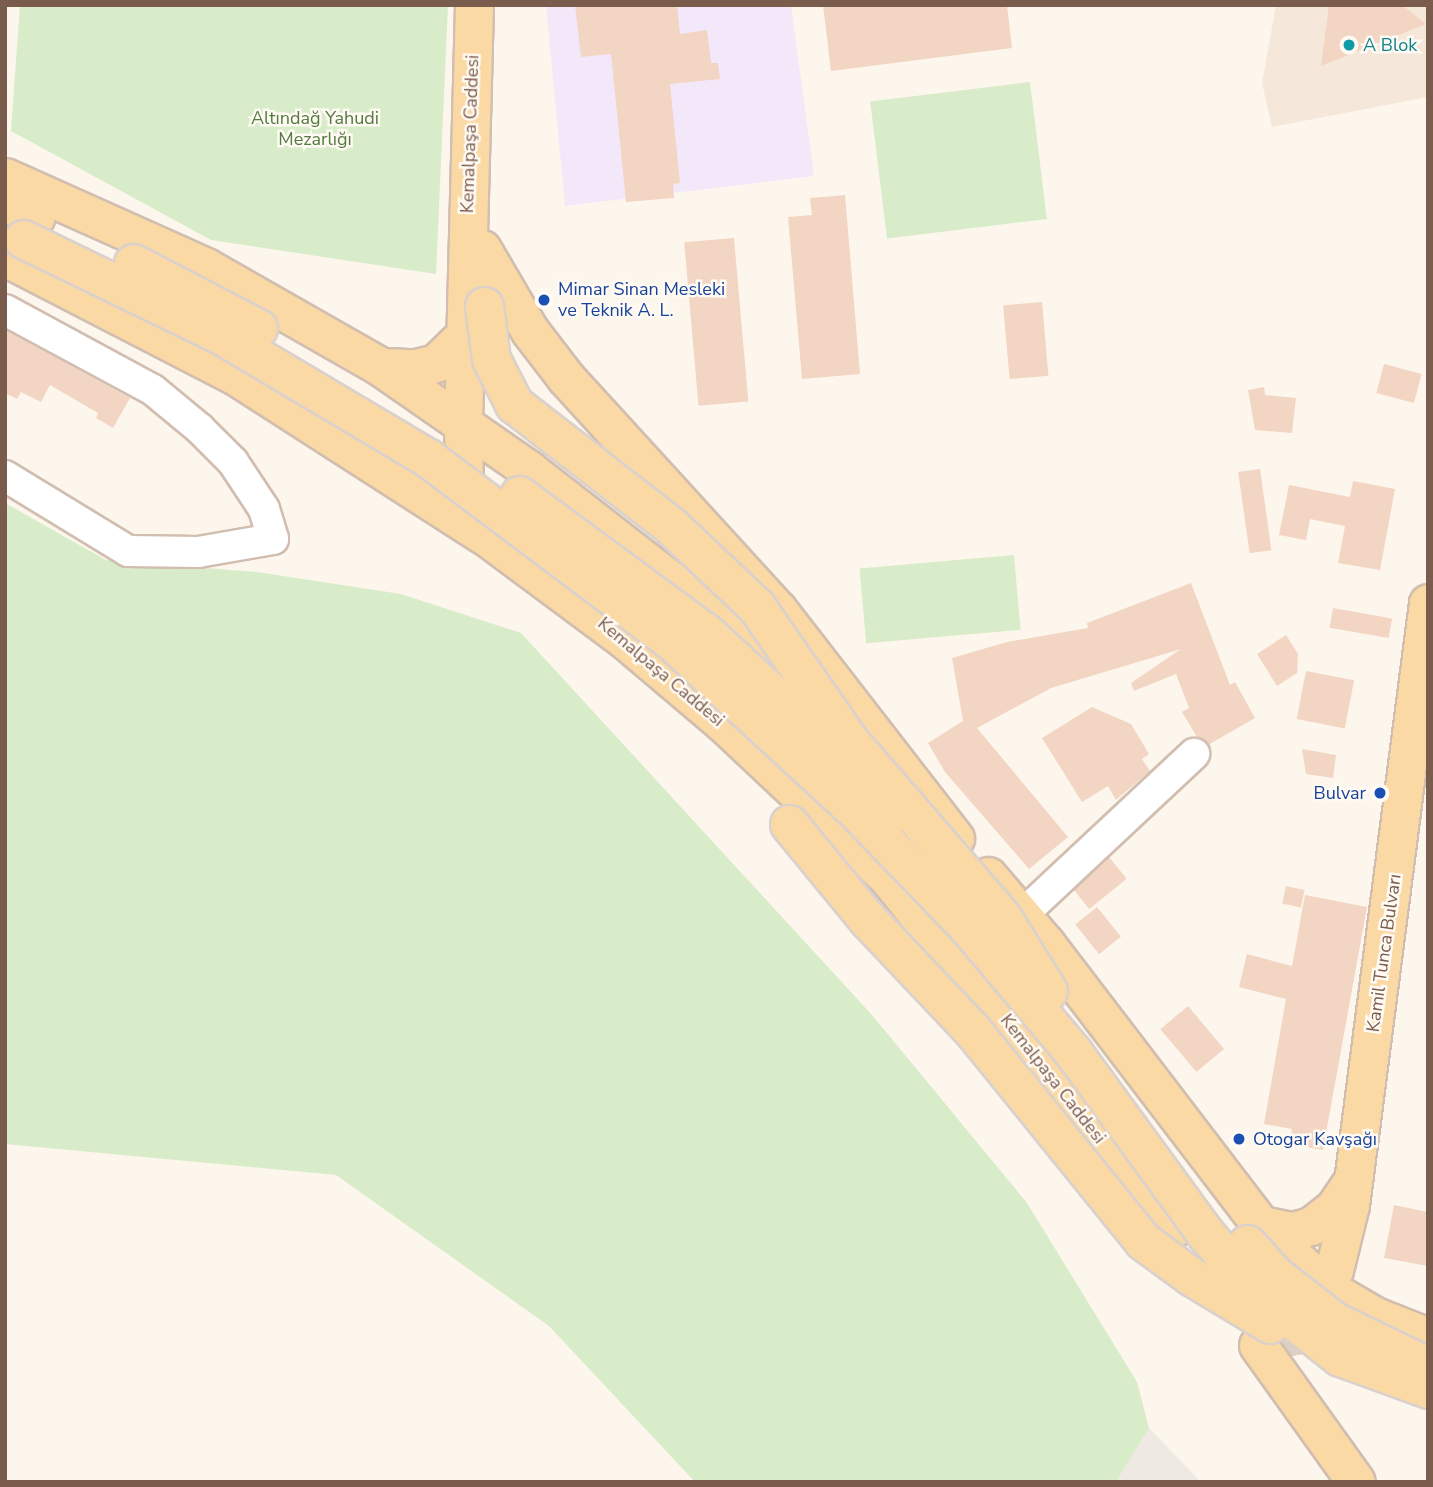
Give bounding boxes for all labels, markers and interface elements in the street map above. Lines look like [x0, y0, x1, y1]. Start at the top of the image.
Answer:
place label: A Blok [1363, 34, 1417, 56]
marker: A Blok [1341, 37, 1357, 53]
street label: Kemalpaşa Caddesi [456, 54, 484, 214]
park label: Altındağ Yahudi Mezarlığı [251, 108, 379, 150]
place label: Mimar Sinan Mesleki ve Teknik A. L. [558, 279, 725, 322]
marker: Mimar Sinan Mesleki ve Teknik A. L. [536, 292, 552, 308]
street label: Kemalpaşa Caddesi [593, 613, 729, 731]
place label: Bulvar [1314, 782, 1366, 804]
marker: Bulvar [1372, 785, 1388, 801]
street label: Kamil Tunca Bulvarı [1362, 873, 1406, 1033]
street label: Kemalpaşa Caddesi [996, 1010, 1110, 1148]
place label: Otogar Kavşağı [1253, 1128, 1377, 1150]
marker: Otogar Kavşağı [1231, 1131, 1247, 1147]

